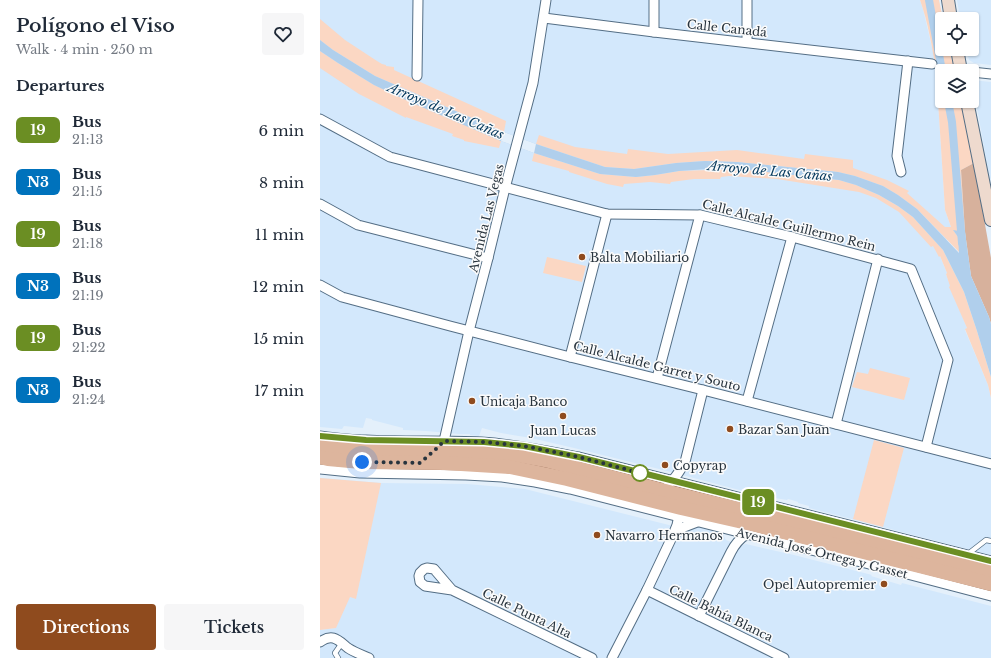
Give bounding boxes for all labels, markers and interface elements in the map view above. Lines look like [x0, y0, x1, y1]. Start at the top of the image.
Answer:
map controls [935, 12, 979, 108]
button: locate [935, 12, 979, 56]
button: heart [262, 13, 304, 55]
text: Polígono el Viso [16, 14, 175, 37]
street label: Calle Canadá [686, 16, 768, 40]
text: Walk · 4 min · 250 m [16, 41, 153, 58]
button: layers [935, 64, 979, 108]
text: Departures [16, 76, 105, 95]
water label: Arroyo de Las Cañas [383, 78, 507, 143]
text: Bus [72, 112, 102, 131]
text: 19 [30, 121, 46, 139]
text: 6 min [259, 121, 304, 140]
text: 21:13 [72, 131, 103, 148]
water label: Arroyo de Las Cañas [705, 157, 833, 185]
street label: Avenida Las Vegas [465, 162, 507, 275]
text: Bus [72, 164, 102, 183]
text: N3 [27, 173, 49, 191]
text: 8 min [259, 173, 304, 192]
text: 21:15 [72, 183, 103, 200]
street label: Calle Alcalde Guillermo Rein [701, 196, 877, 254]
text: Bus [72, 216, 102, 235]
text: 19 [30, 225, 46, 243]
text: 11 min [255, 225, 304, 244]
text: 21:18 [72, 235, 103, 252]
place label: Balta Mobiliario [590, 250, 689, 265]
marker: Balta Mobiliario [577, 252, 587, 262]
text: Bus [72, 268, 102, 287]
text: N3 [27, 277, 49, 295]
text: 12 min [252, 277, 304, 296]
text: 21:19 [72, 287, 104, 304]
text: Bus [72, 320, 102, 339]
text: 19 [30, 329, 46, 347]
text: 15 min [253, 329, 304, 348]
street label: Calle Alcalde Garret y Souto [572, 338, 742, 394]
text: 21:22 [72, 339, 106, 356]
text: Bus [72, 372, 102, 391]
text: N3 [27, 381, 49, 399]
text: 17 min [254, 381, 304, 400]
text: 21:24 [72, 391, 105, 408]
place label: Unicaja Banco [480, 394, 568, 409]
marker: Unicaja Banco [467, 396, 477, 406]
marker: Juan Lucas [558, 411, 568, 421]
place label: Bazar San Juan [738, 422, 830, 437]
place label: Juan Lucas [528, 423, 596, 438]
marker: Bazar San Juan [725, 424, 735, 434]
your location [352, 452, 372, 472]
place label: Copyrap [673, 458, 727, 473]
marker: Copyrap [660, 460, 670, 470]
unlabelled marker [631, 464, 649, 482]
line badge: 19 [740, 489, 776, 515]
text: 19 [750, 493, 766, 511]
street label: Avenida José Ortega y Gasset [734, 524, 910, 582]
place label: Navarro Hermanos [605, 528, 723, 543]
marker: Navarro Hermanos [592, 530, 602, 540]
place label: Opel Autopremier [763, 577, 876, 592]
marker: Opel Autopremier [879, 579, 889, 589]
street label: Calle Bahía Blanca [667, 581, 776, 645]
street label: Calle Punta Alta [480, 585, 574, 641]
button: Directions [16, 604, 156, 650]
button: Tickets [164, 604, 304, 650]

